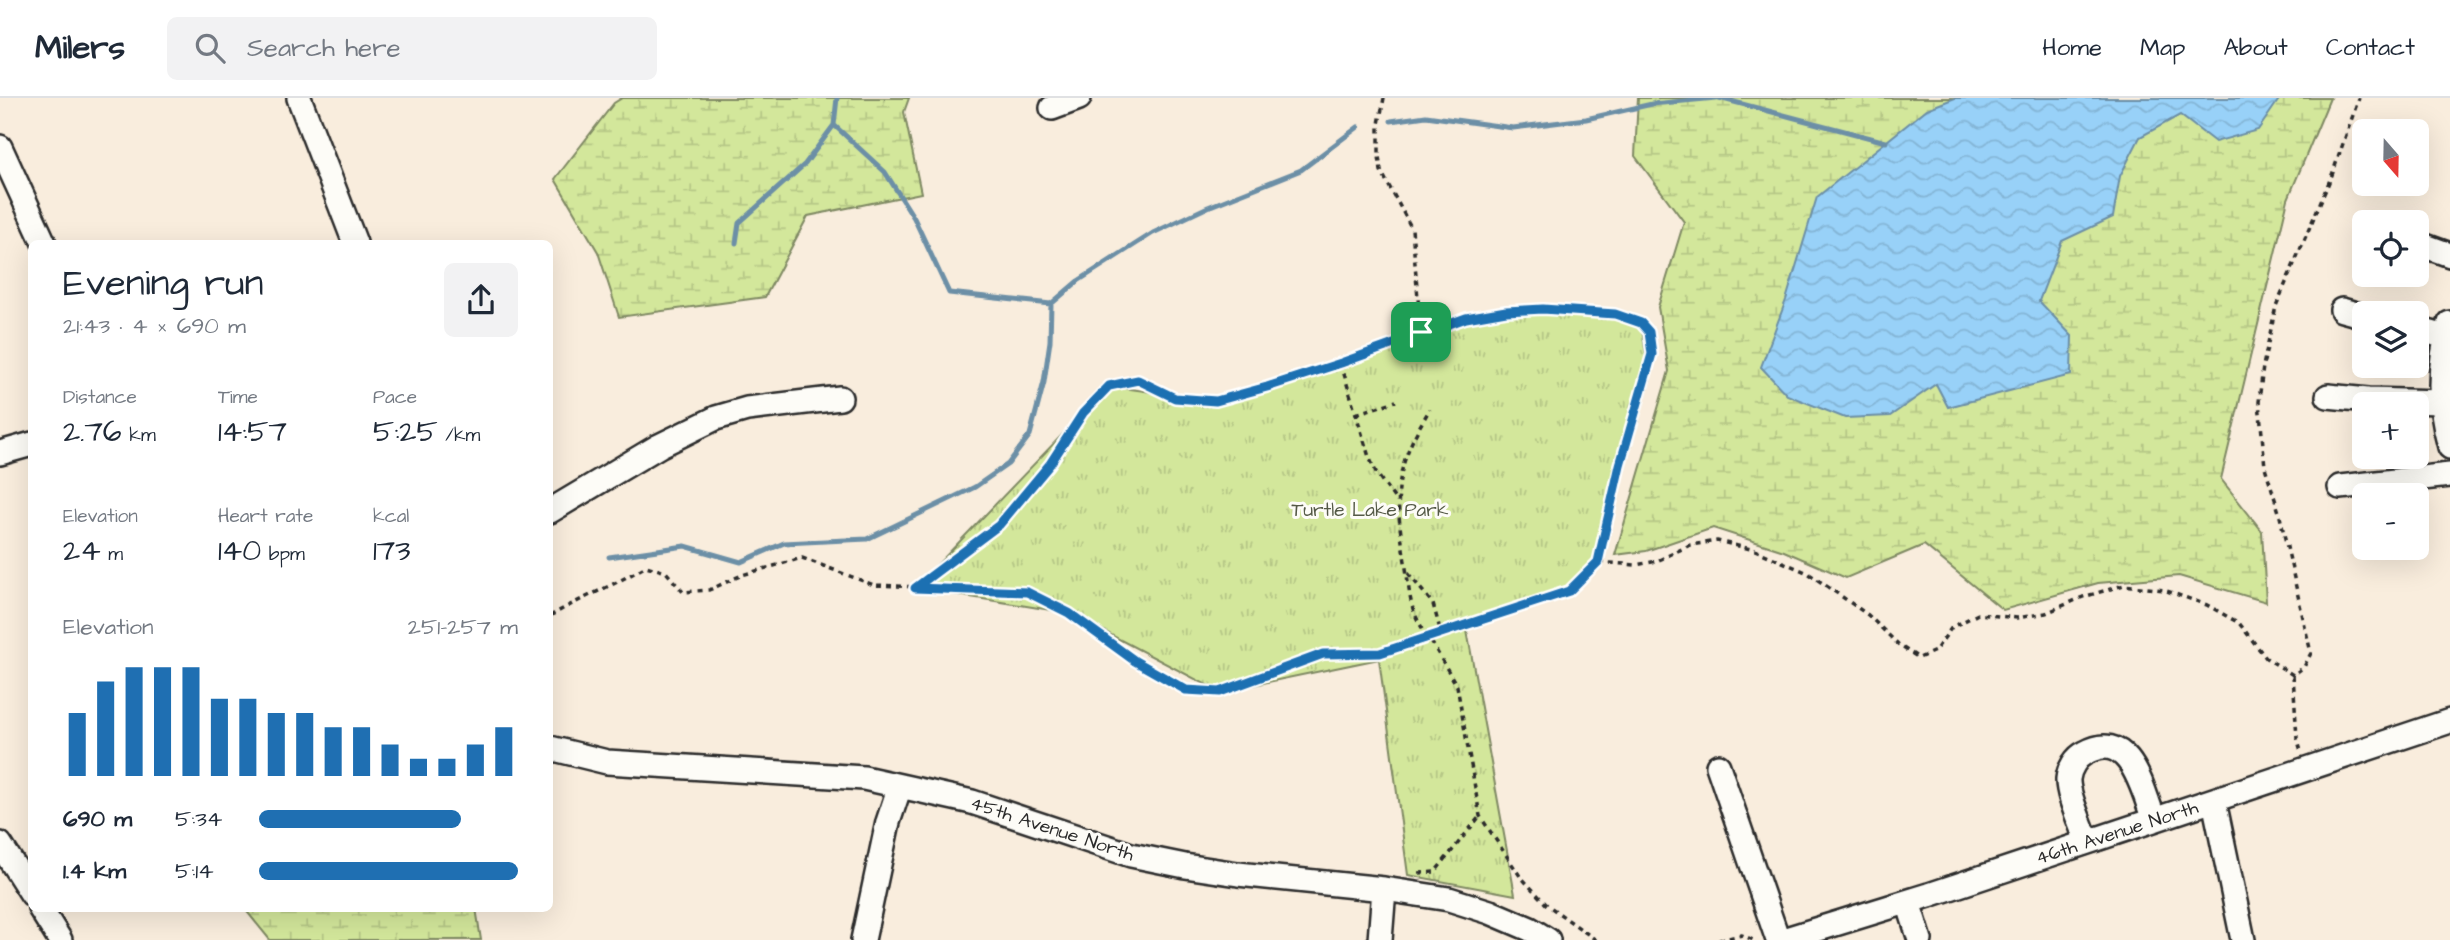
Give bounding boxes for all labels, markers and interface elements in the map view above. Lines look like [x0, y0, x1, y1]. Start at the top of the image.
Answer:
search box [167, 17, 657, 80]
text: Milers [35, 25, 125, 71]
icon: search [191, 29, 229, 67]
text: Search here [247, 30, 401, 66]
text: Home [2042, 31, 2102, 65]
text: Map [2140, 31, 2185, 65]
text: About [2223, 31, 2288, 65]
text: Contact [2326, 31, 2415, 65]
north arrow [2352, 119, 2429, 196]
map controls [2352, 119, 2429, 560]
button: locate [2352, 210, 2429, 287]
text: Evening run [63, 258, 264, 310]
button: share [444, 263, 518, 337]
button: layers [2352, 301, 2429, 378]
pin [1391, 302, 1451, 362]
text: 21:43 · 4 × 690 m [63, 310, 246, 342]
icon: arrive [1402, 313, 1440, 351]
text: Distance [63, 384, 137, 411]
text: Time [218, 384, 258, 411]
text: Pace [373, 384, 417, 411]
button: + [2352, 392, 2429, 469]
text: 2.76 [63, 411, 122, 453]
text: 14:57 [218, 411, 287, 453]
text: 5:25 [373, 411, 438, 453]
text: km [122, 422, 156, 449]
text: /km [438, 422, 480, 449]
button: − [2352, 483, 2429, 560]
park label: Turtle Lake Park [1292, 497, 1449, 524]
text: Elevation [63, 503, 138, 530]
text: Heart rate [218, 503, 313, 530]
text: kcal [373, 503, 409, 530]
text: 24 [63, 530, 101, 572]
text: 140 [218, 530, 261, 572]
text: 173 [373, 530, 411, 572]
text: m [101, 541, 123, 568]
text: bpm [261, 541, 305, 568]
text: Elevation [63, 611, 154, 643]
text: 251–257 m [408, 611, 518, 643]
street label: 45th Avenue North [967, 790, 1138, 868]
street label: 46th Avenue North [2032, 794, 2202, 872]
text: 690 m [63, 803, 132, 835]
text: 5:34 [175, 803, 222, 835]
text: 1.4 km [63, 855, 126, 887]
text: 5:14 [175, 855, 214, 887]

